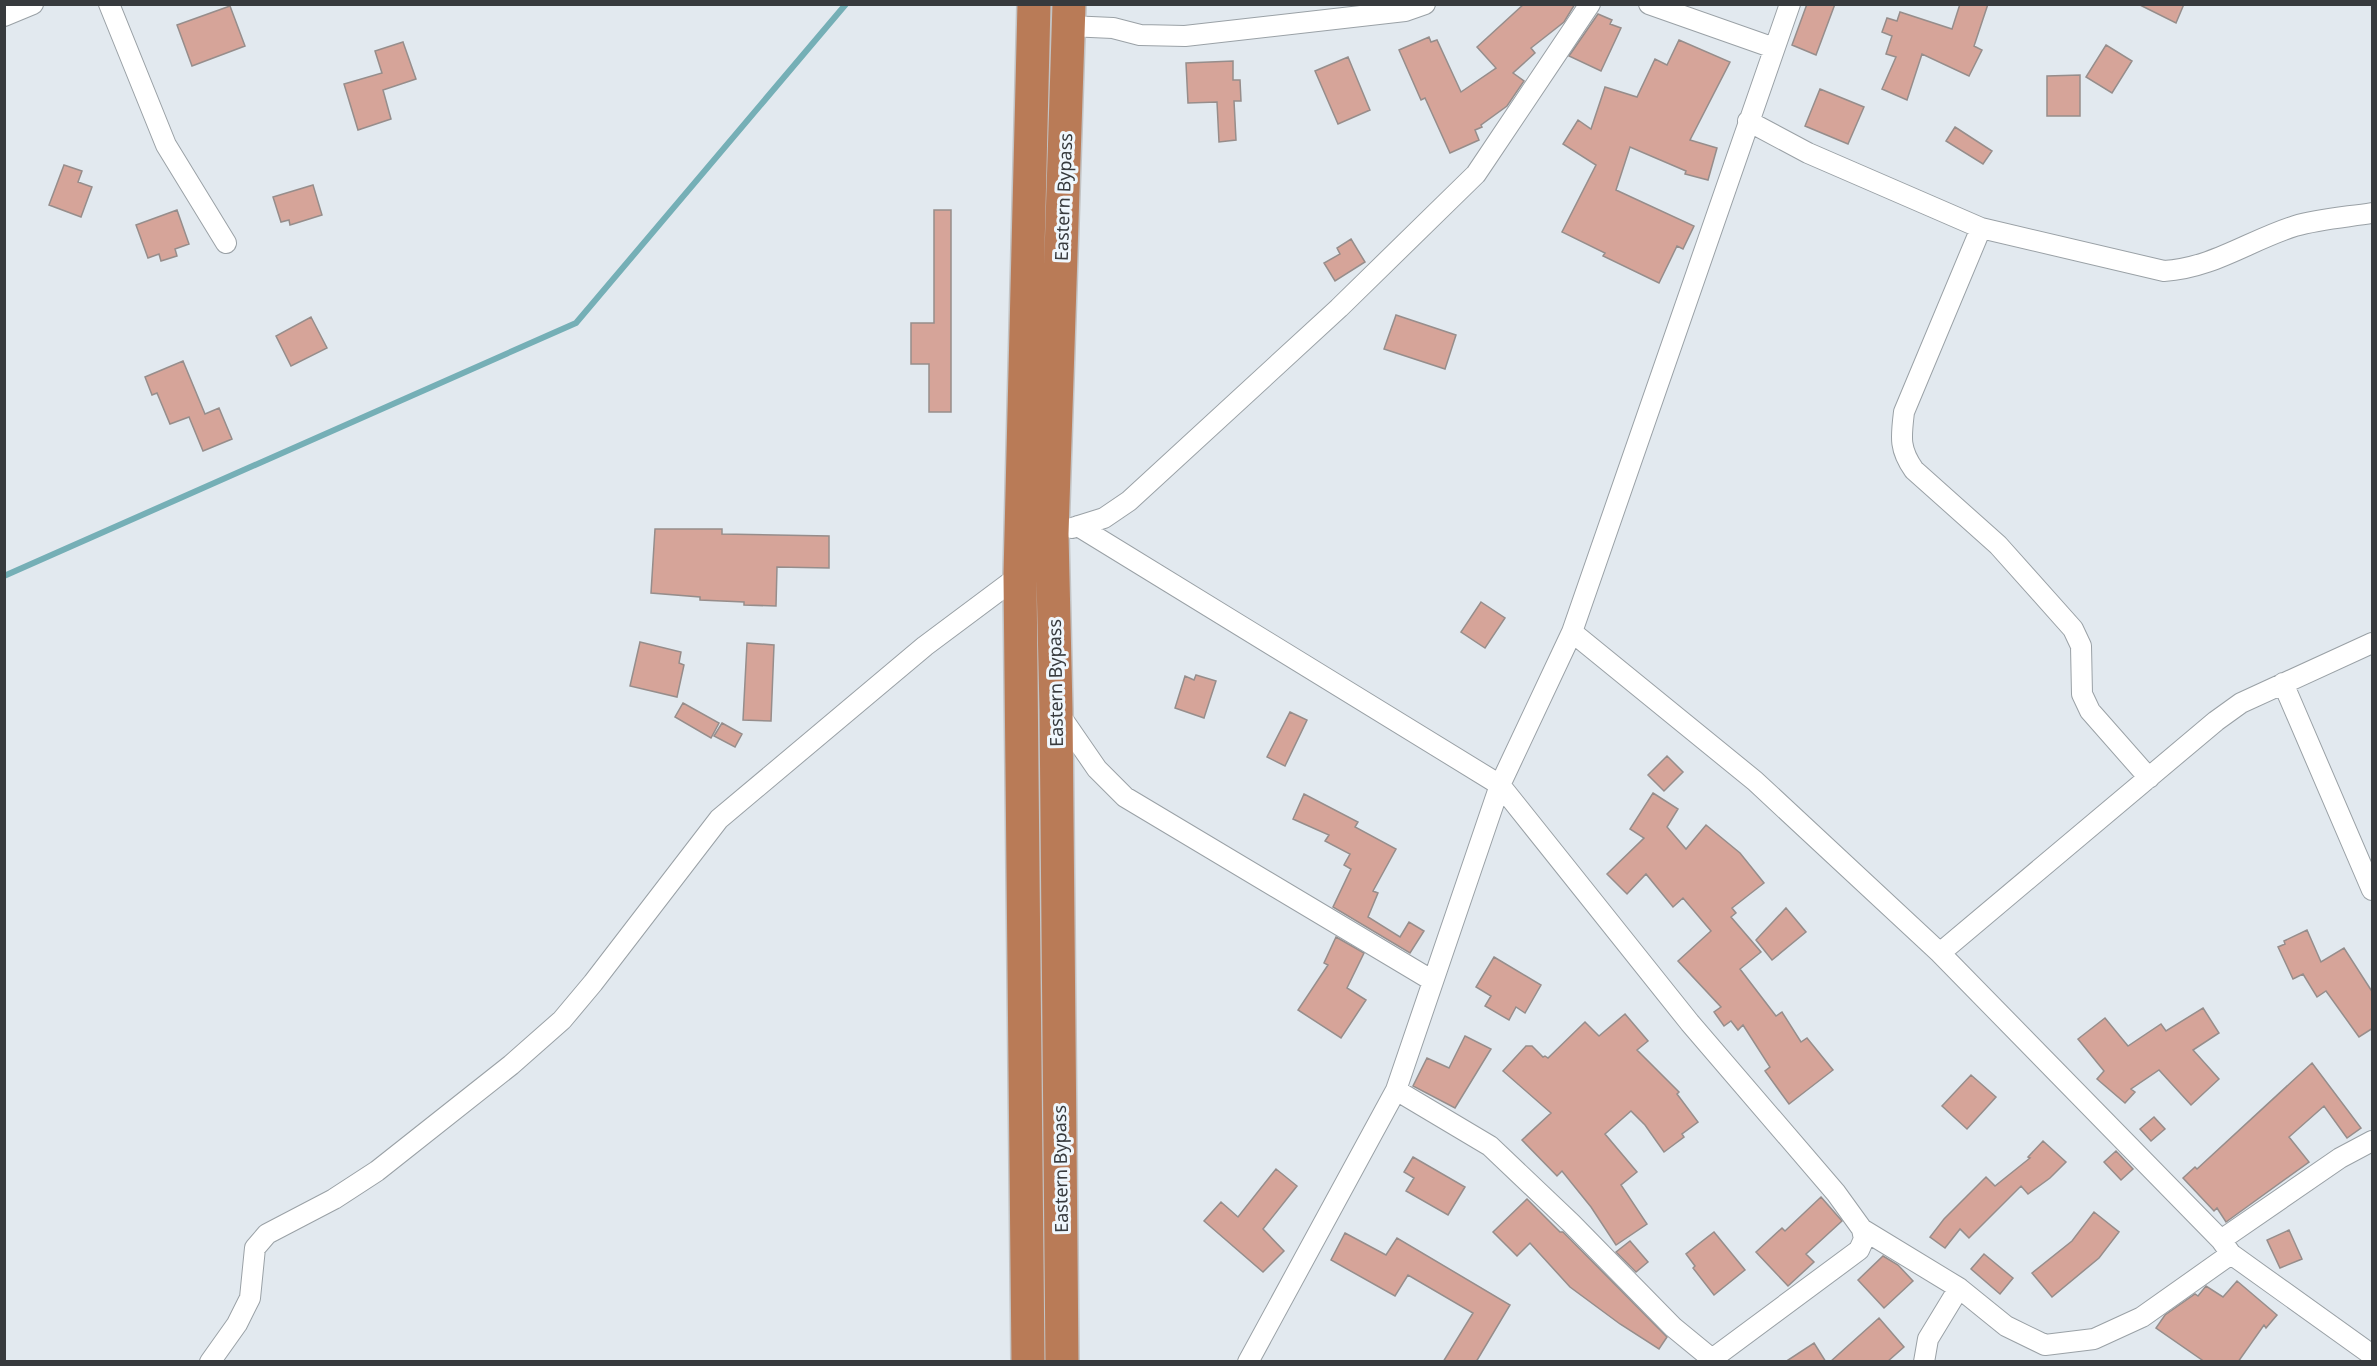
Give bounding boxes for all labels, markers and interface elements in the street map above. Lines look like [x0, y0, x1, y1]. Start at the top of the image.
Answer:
street label: Eastern Bypass [1049, 133, 1077, 261]
street label: Eastern Bypass [1042, 619, 1068, 747]
street label: Eastern Bypass [1047, 1105, 1073, 1233]

